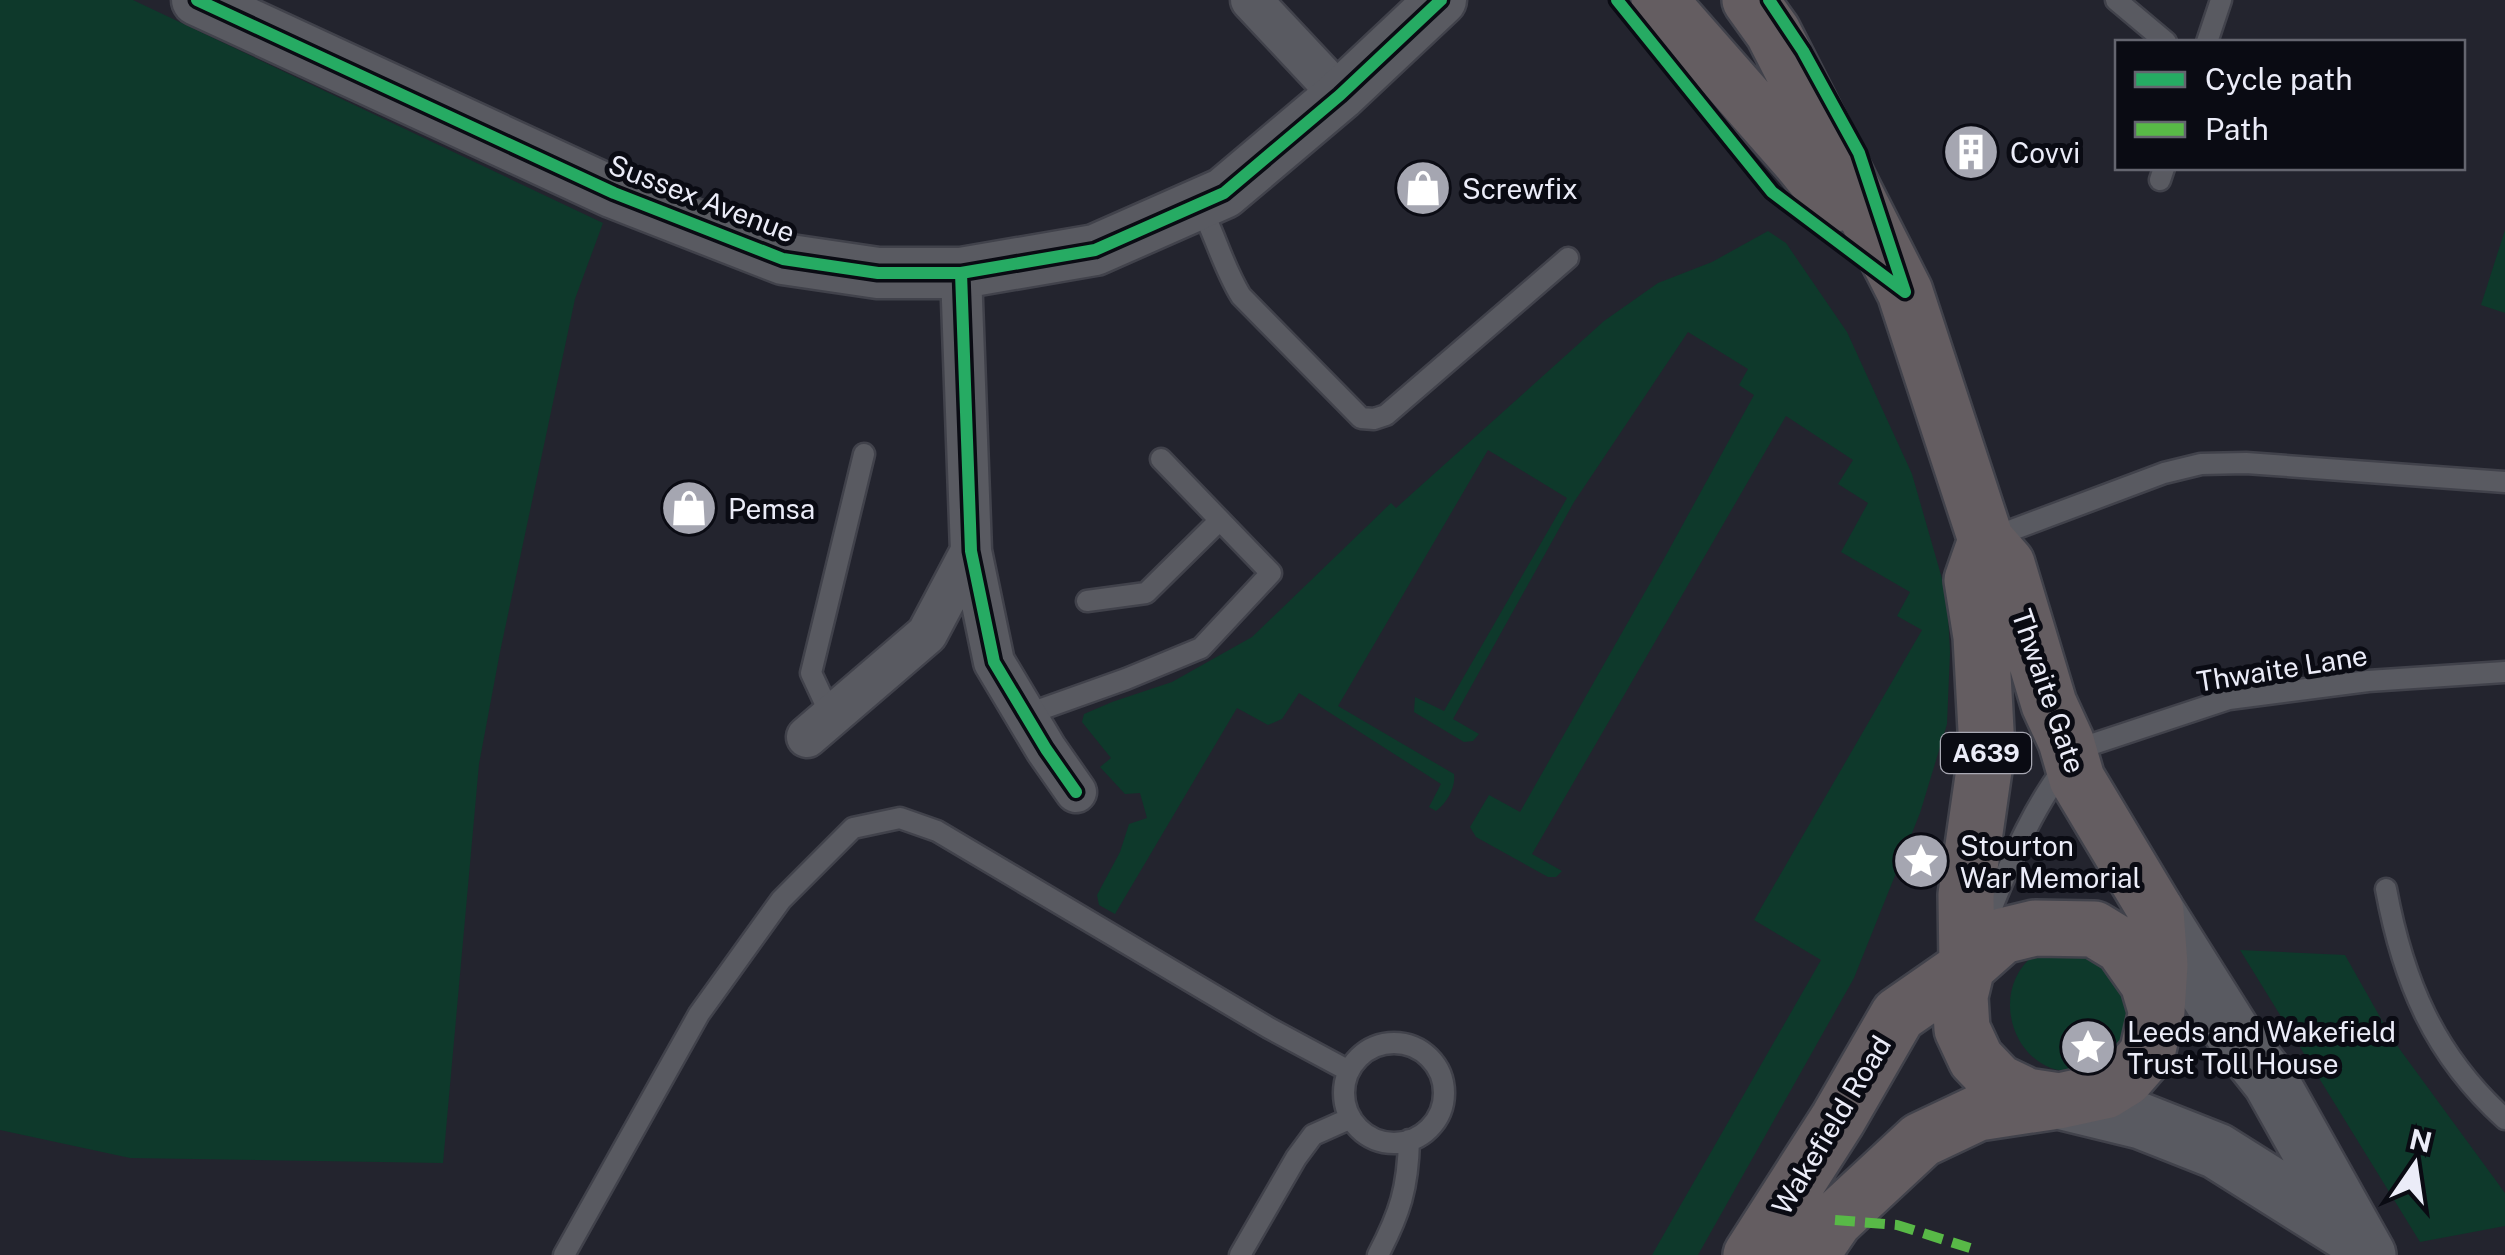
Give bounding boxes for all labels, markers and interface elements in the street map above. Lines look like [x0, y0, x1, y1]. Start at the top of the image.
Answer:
legend [2115, 40, 2465, 170]
text: Cycle path [2205, 61, 2353, 97]
text: Path [2205, 111, 2269, 147]
building icon: Covvi [1941, 122, 2001, 182]
place label: Covvi [2010, 136, 2080, 169]
street label: Sussex Avenue [604, 147, 800, 249]
shop icon: Screwfix [1393, 158, 1453, 218]
place label: Screwfix [1462, 172, 1578, 205]
shop icon: Pemsa [659, 478, 719, 538]
place label: Pemsa [728, 492, 815, 525]
street label: Thwaite Gate [2006, 605, 2092, 777]
street label: Thwaite Lane [2194, 638, 2370, 698]
road number: A639 [1941, 733, 2031, 773]
place label: Stourton War Memorial [1960, 829, 2141, 894]
place icon: Stourton War Memorial [1891, 831, 1951, 891]
place label: Leeds and Wakefield Trust Toll House [2127, 1015, 2396, 1080]
place icon: Leeds and Wakefield Trust Toll House [2058, 1017, 2118, 1077]
street label: Wakefield Road [1765, 1030, 1897, 1220]
north arrow [2365, 1115, 2465, 1215]
text: N [2406, 1122, 2435, 1159]

